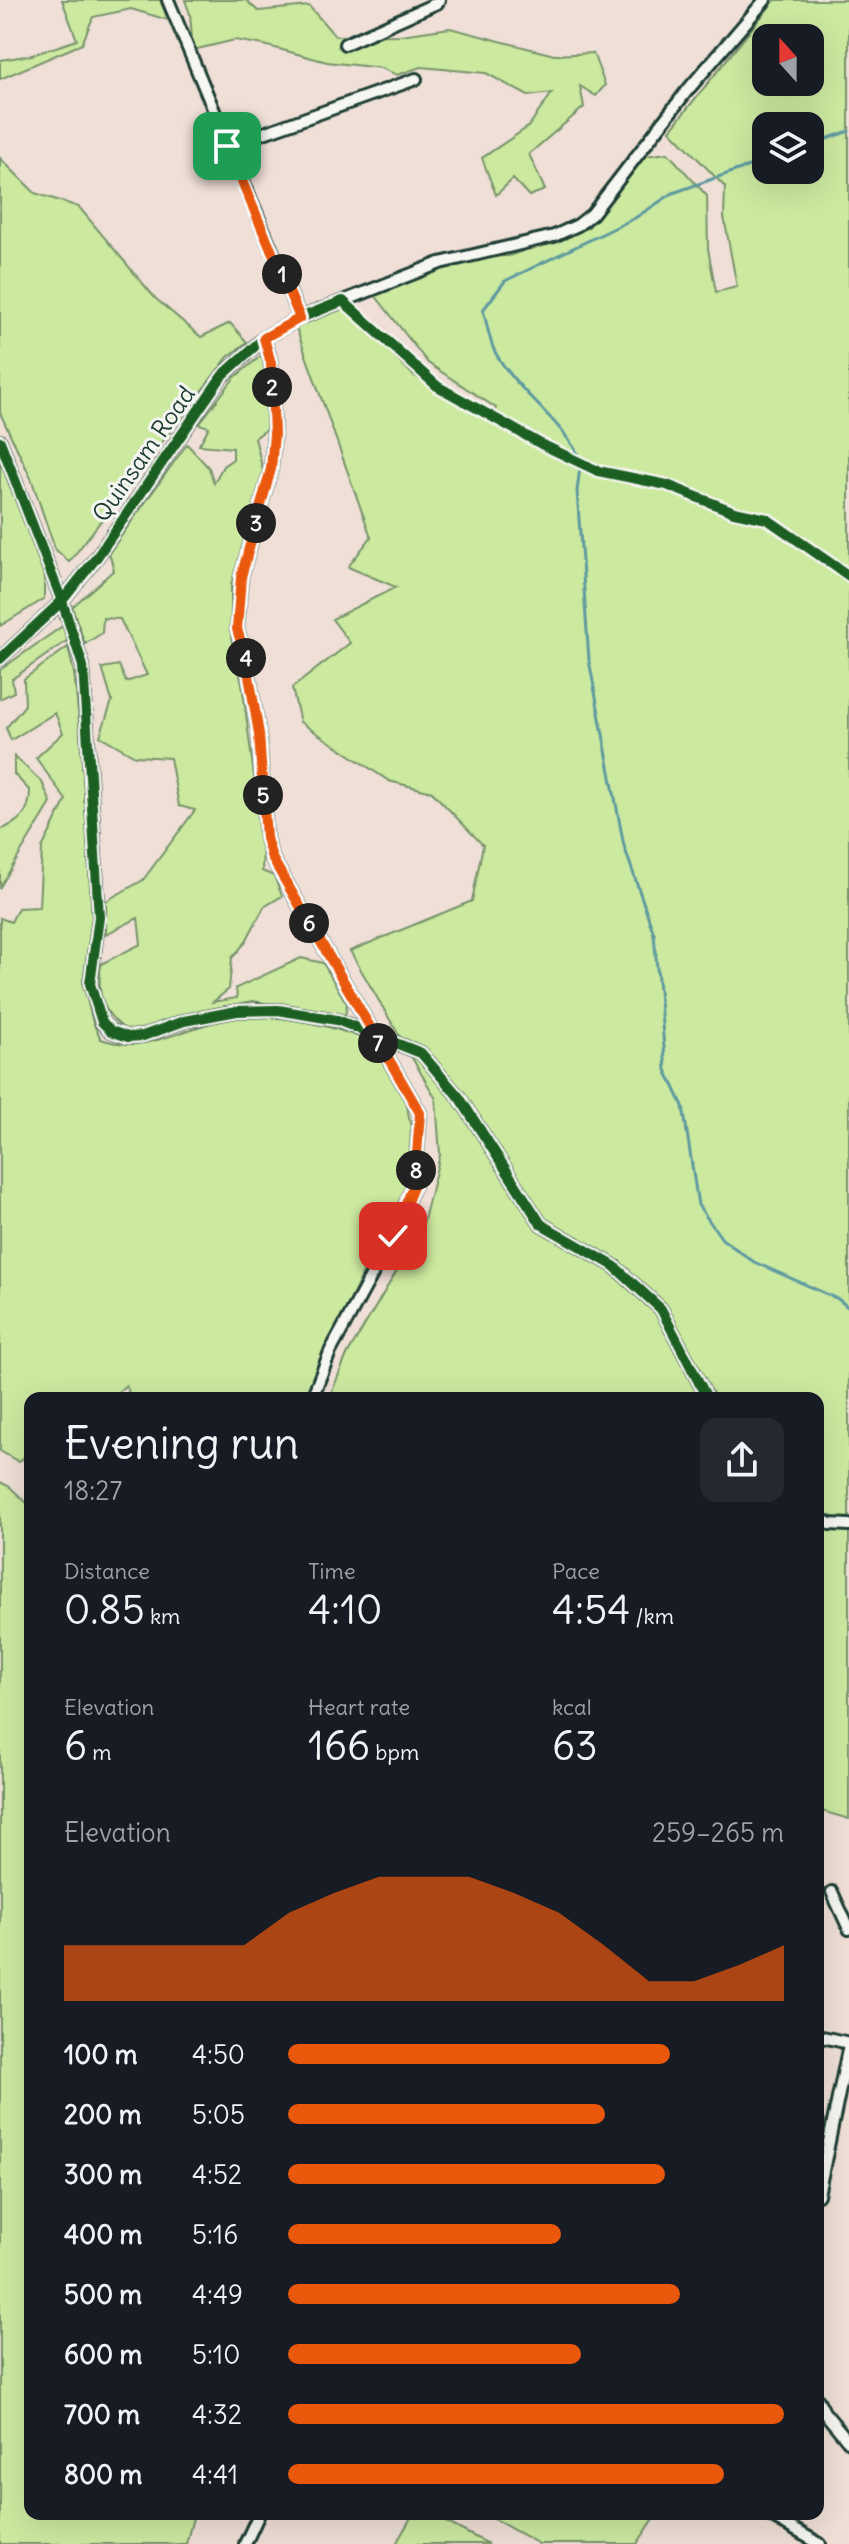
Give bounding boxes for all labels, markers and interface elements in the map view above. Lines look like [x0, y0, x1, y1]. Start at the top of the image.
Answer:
north arrow [752, 24, 824, 96]
map controls [752, 24, 824, 184]
pin [193, 112, 261, 180]
button: layers [752, 112, 824, 184]
icon: arrive [205, 124, 249, 168]
pin: 1 [262, 254, 302, 294]
text: 1 [278, 260, 286, 288]
pin: 2 [252, 367, 292, 407]
text: 2 [266, 373, 278, 401]
street label: Quinsam Road [85, 380, 201, 527]
pin: 3 [236, 503, 276, 543]
text: 3 [250, 509, 262, 537]
pin: 4 [226, 638, 266, 678]
text: 4 [240, 644, 252, 672]
pin: 5 [243, 775, 283, 815]
text: 5 [257, 781, 269, 809]
pin: 6 [289, 903, 329, 943]
text: 6 [303, 909, 315, 937]
pin: 7 [358, 1023, 398, 1063]
text: 7 [373, 1029, 383, 1057]
pin: 8 [396, 1150, 436, 1190]
text: 8 [410, 1156, 422, 1184]
pin [359, 1202, 427, 1270]
icon: check [371, 1214, 415, 1258]
text: Evening run [64, 1416, 299, 1471]
button: share [700, 1418, 784, 1502]
text: 18:27 [64, 1474, 122, 1507]
text: Distance [64, 1557, 150, 1585]
text: Time [308, 1557, 356, 1585]
text: Pace [552, 1557, 600, 1585]
text: 0.85 [64, 1585, 145, 1635]
text: 4:10 [308, 1585, 382, 1635]
text: 4:54 [552, 1585, 630, 1635]
text: km [145, 1602, 180, 1630]
text: /km [630, 1602, 674, 1630]
text: Elevation [64, 1693, 154, 1721]
text: Heart rate [308, 1693, 410, 1721]
text: kcal [552, 1693, 592, 1721]
text: 6 [64, 1721, 87, 1771]
text: 166 [308, 1721, 370, 1771]
text: 63 [552, 1721, 598, 1771]
text: m [87, 1738, 112, 1766]
text: bpm [370, 1738, 419, 1766]
text: Elevation [64, 1816, 171, 1849]
text: 259–265 m [652, 1816, 784, 1849]
text: 100 m [64, 2038, 138, 2071]
text: 4:50 [192, 2038, 245, 2071]
text: 200 m [64, 2098, 141, 2131]
text: 5:05 [192, 2098, 245, 2131]
text: 300 m [64, 2158, 142, 2191]
text: 4:52 [192, 2158, 242, 2191]
text: 400 m [64, 2218, 142, 2251]
text: 5:16 [192, 2218, 238, 2251]
text: 500 m [64, 2278, 142, 2311]
text: 4:49 [192, 2278, 243, 2311]
text: 600 m [64, 2338, 142, 2371]
text: 5:10 [192, 2338, 240, 2371]
text: 700 m [64, 2398, 140, 2431]
text: 4:32 [192, 2398, 242, 2431]
text: 800 m [64, 2458, 142, 2491]
text: 4:41 [192, 2458, 238, 2491]

